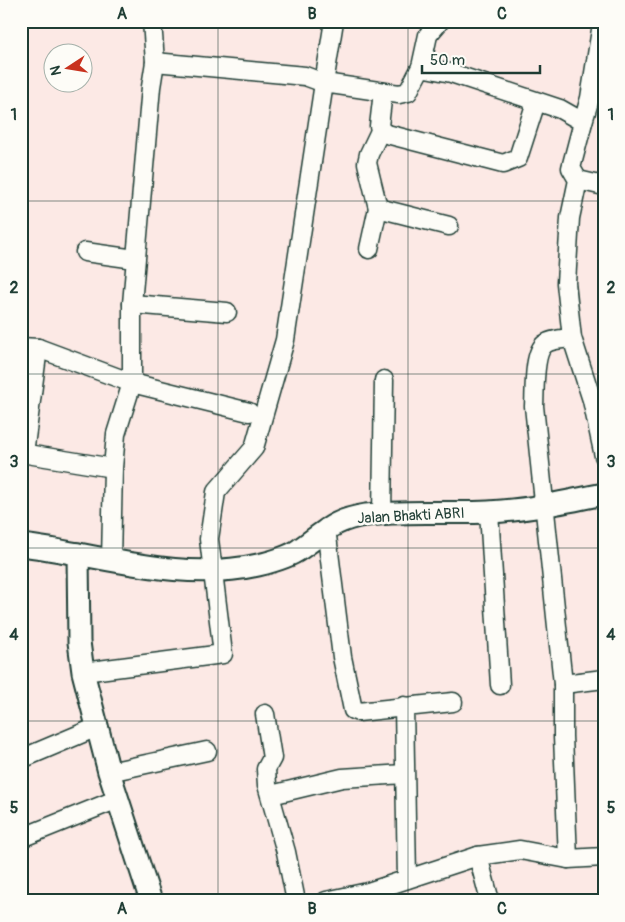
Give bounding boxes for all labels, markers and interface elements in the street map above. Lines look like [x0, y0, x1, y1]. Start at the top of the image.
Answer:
text: A [117, 4, 128, 24]
text: B [307, 4, 317, 24]
text: C [497, 4, 507, 24]
north arrow [42, 42, 92, 92]
scale bar [422, 42, 540, 74]
text: 50 m [430, 51, 465, 70]
text: N [46, 64, 65, 77]
text: 1 [11, 105, 17, 125]
text: 1 [608, 105, 614, 125]
text: 2 [10, 278, 19, 298]
text: 2 [607, 278, 616, 298]
text: 3 [10, 452, 19, 472]
text: 3 [607, 452, 616, 472]
street label: Jalan Bhakti ABRI [357, 504, 465, 528]
text: 4 [9, 625, 19, 645]
text: 4 [606, 625, 616, 645]
text: 5 [10, 798, 19, 818]
text: 5 [607, 798, 616, 818]
text: A [117, 899, 128, 919]
text: B [307, 899, 317, 919]
text: C [497, 899, 507, 919]

